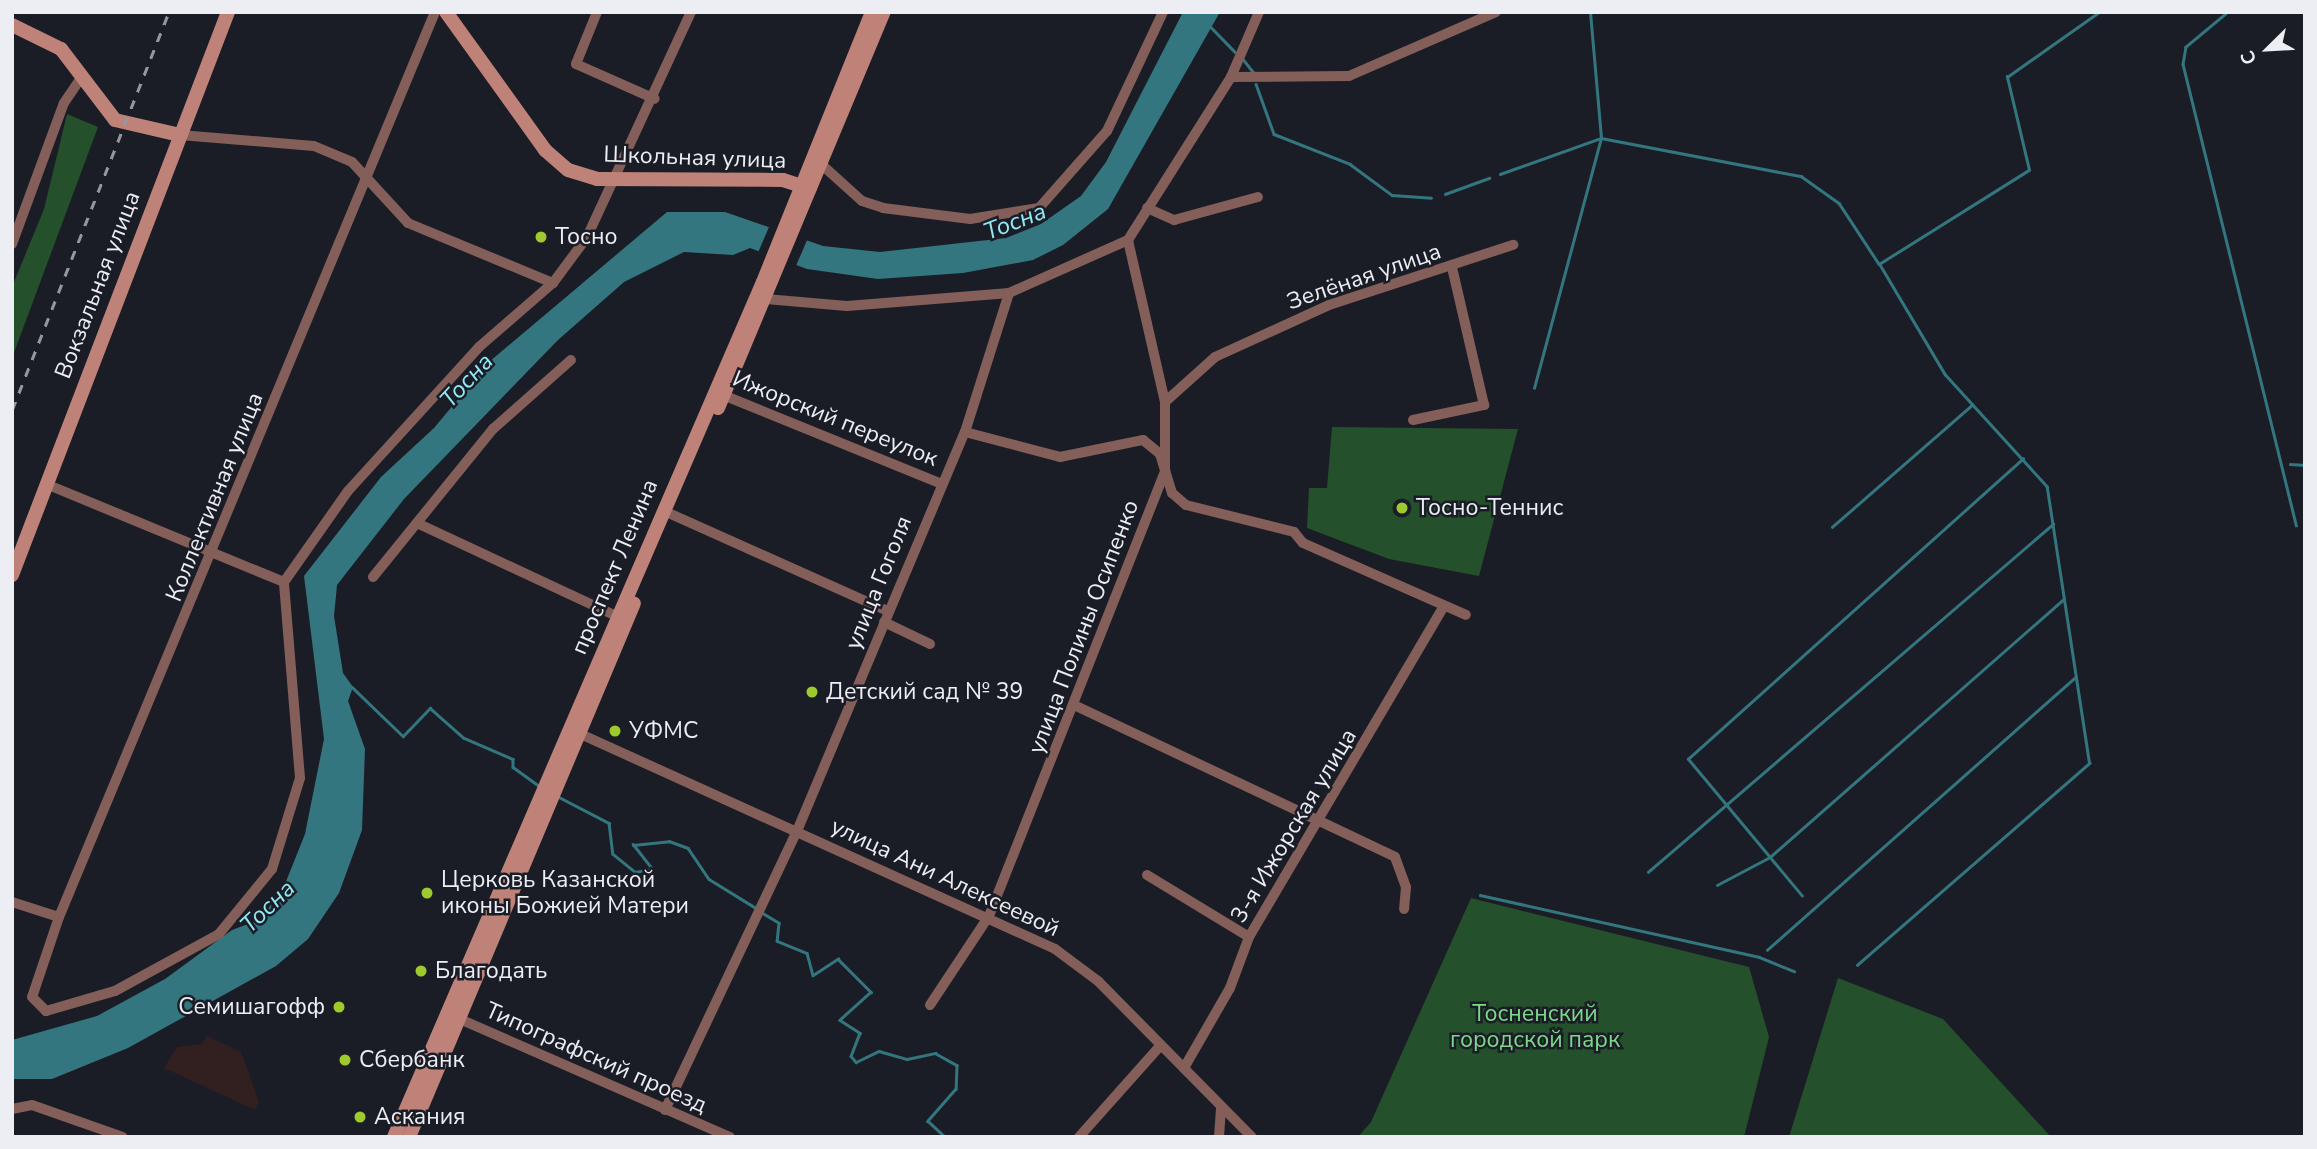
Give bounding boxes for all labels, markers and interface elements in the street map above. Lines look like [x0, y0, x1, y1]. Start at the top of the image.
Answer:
north arrow [2233, 14, 2303, 84]
text: С [2234, 46, 2263, 69]
street label: Школьная улица [603, 141, 787, 175]
street label: Вокзальная улица [50, 187, 146, 383]
water label: Тосна [980, 197, 1050, 247]
place label: Тосно [555, 223, 618, 251]
marker: Тосно [533, 229, 549, 245]
street label: Зелёная улица [1283, 238, 1445, 316]
water label: Тосна [434, 348, 500, 414]
street label: Ижорский переулок [728, 365, 942, 473]
street label: Коллективная улица [160, 388, 270, 606]
street label: проспект Ленина [566, 475, 664, 659]
place label: Тосно-Теннис [1416, 494, 1563, 522]
street label: улица Полины Осипенко [1023, 496, 1145, 758]
marker: Тосно-Теннис [1394, 500, 1410, 516]
street label: улица Гоголя [840, 512, 918, 654]
place label: Детский сад № 39 [826, 678, 1023, 706]
marker: Детский сад № 39 [804, 684, 820, 700]
place label: УФМС [629, 717, 698, 745]
marker: УФМС [607, 723, 623, 739]
street label: 3-я Ижорская улица [1225, 724, 1363, 928]
street label: улица Ани Алексеевой [826, 813, 1064, 943]
place label: Церковь Казанской иконы Божией Матери [441, 866, 689, 920]
water label: Тосна [235, 874, 301, 940]
marker: Церковь Казанской иконы Божией Матери [419, 885, 435, 901]
place label: Благодать [435, 957, 547, 985]
marker: Благодать [413, 963, 429, 979]
place label: Семишагофф [178, 993, 325, 1021]
street label: Типографский проезд [481, 997, 711, 1119]
marker: Семишагофф [331, 999, 347, 1015]
park label: Тосненский городской парк [1450, 1000, 1620, 1054]
place label: Сбербанк [359, 1046, 465, 1074]
marker: Сбербанк [337, 1052, 353, 1068]
place label: Аскания [374, 1103, 465, 1131]
marker: Аскания [352, 1109, 368, 1125]

